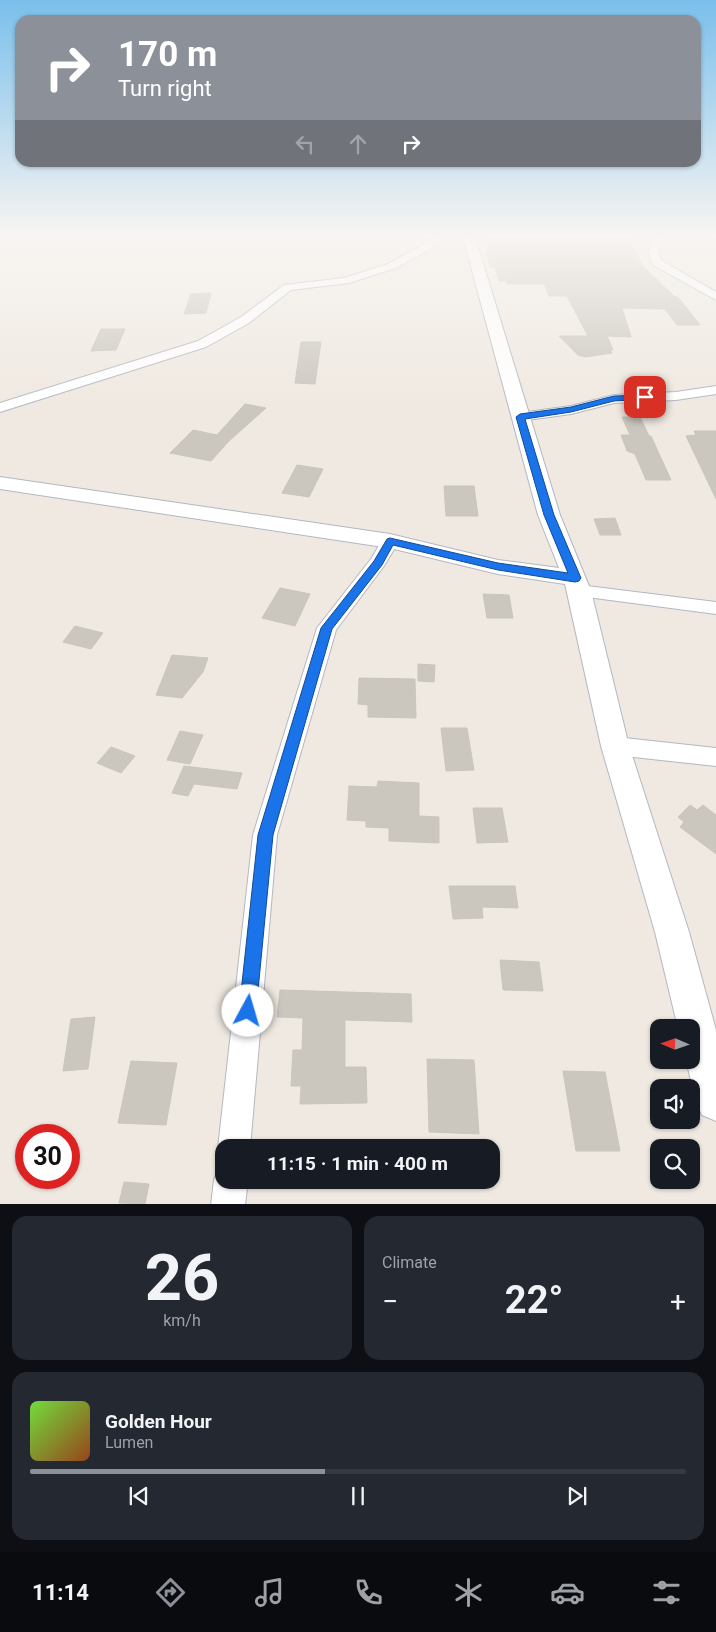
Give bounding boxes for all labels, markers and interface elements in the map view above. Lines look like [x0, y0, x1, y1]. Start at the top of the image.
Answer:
text: 170 m [118, 34, 217, 75]
icon: right [35, 35, 100, 100]
text: Turn right [118, 76, 212, 101]
icon: left [291, 130, 319, 158]
icon: ahead [344, 130, 372, 158]
icon: right [397, 130, 425, 158]
pin [624, 376, 666, 418]
icon: arrive [631, 383, 659, 411]
position arrow [221, 984, 273, 1036]
north arrow [650, 1019, 700, 1069]
map controls [650, 1019, 700, 1189]
button: sound [650, 1079, 700, 1129]
speed limit sign: 30 [15, 1124, 80, 1189]
button: search [650, 1139, 700, 1189]
text: 11:15 · 1 min · 400 m [267, 1152, 448, 1175]
text: 26 [145, 1240, 219, 1316]
text: Climate [382, 1253, 437, 1272]
text: 22° [505, 1278, 563, 1322]
text: − [382, 1285, 398, 1318]
text: + [670, 1285, 686, 1318]
text: km/h [163, 1311, 201, 1330]
text: Golden Hour [105, 1410, 212, 1433]
text: Lumen [105, 1433, 153, 1452]
icon: previous [125, 1482, 153, 1510]
icon: pause [344, 1482, 372, 1510]
icon: next [563, 1482, 591, 1510]
icon: directions [153, 1575, 188, 1610]
icon: music [252, 1575, 287, 1610]
icon: phone [351, 1575, 386, 1610]
icon: climate [451, 1575, 486, 1610]
icon: car [550, 1575, 585, 1610]
icon: filters [649, 1575, 684, 1610]
text: 11:14 [32, 1580, 89, 1605]

